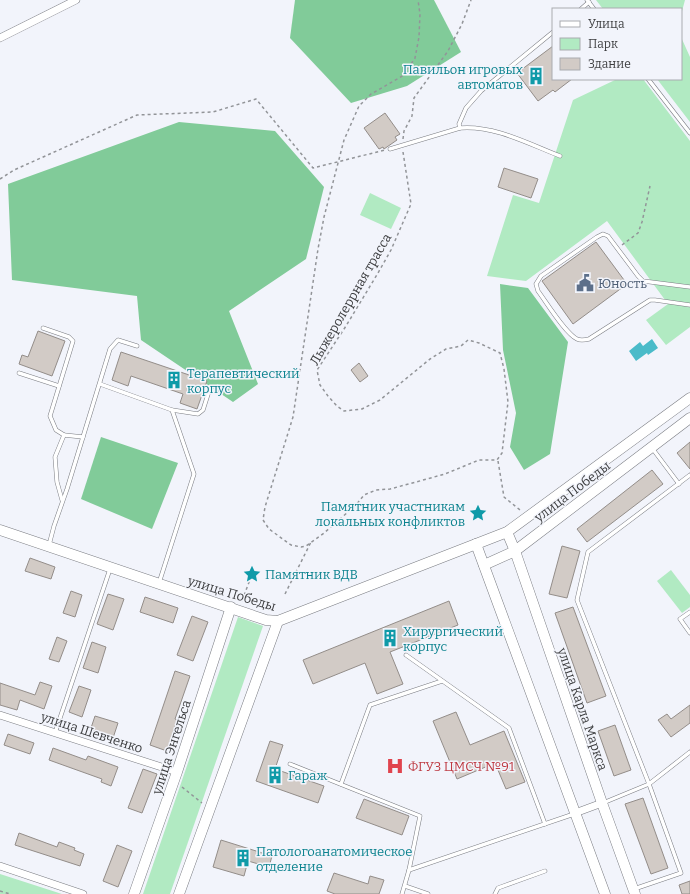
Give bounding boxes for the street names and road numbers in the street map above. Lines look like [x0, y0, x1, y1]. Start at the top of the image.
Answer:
street label: Лыжеролеррная трасса [307, 231, 394, 368]
street label: улица Победы [531, 458, 613, 525]
street label: улица Победы [185, 573, 278, 614]
street label: улица Карла Маркса [554, 645, 611, 772]
street label: улица Энгельса [149, 698, 194, 797]
street label: улица Шевченко [38, 709, 145, 756]

